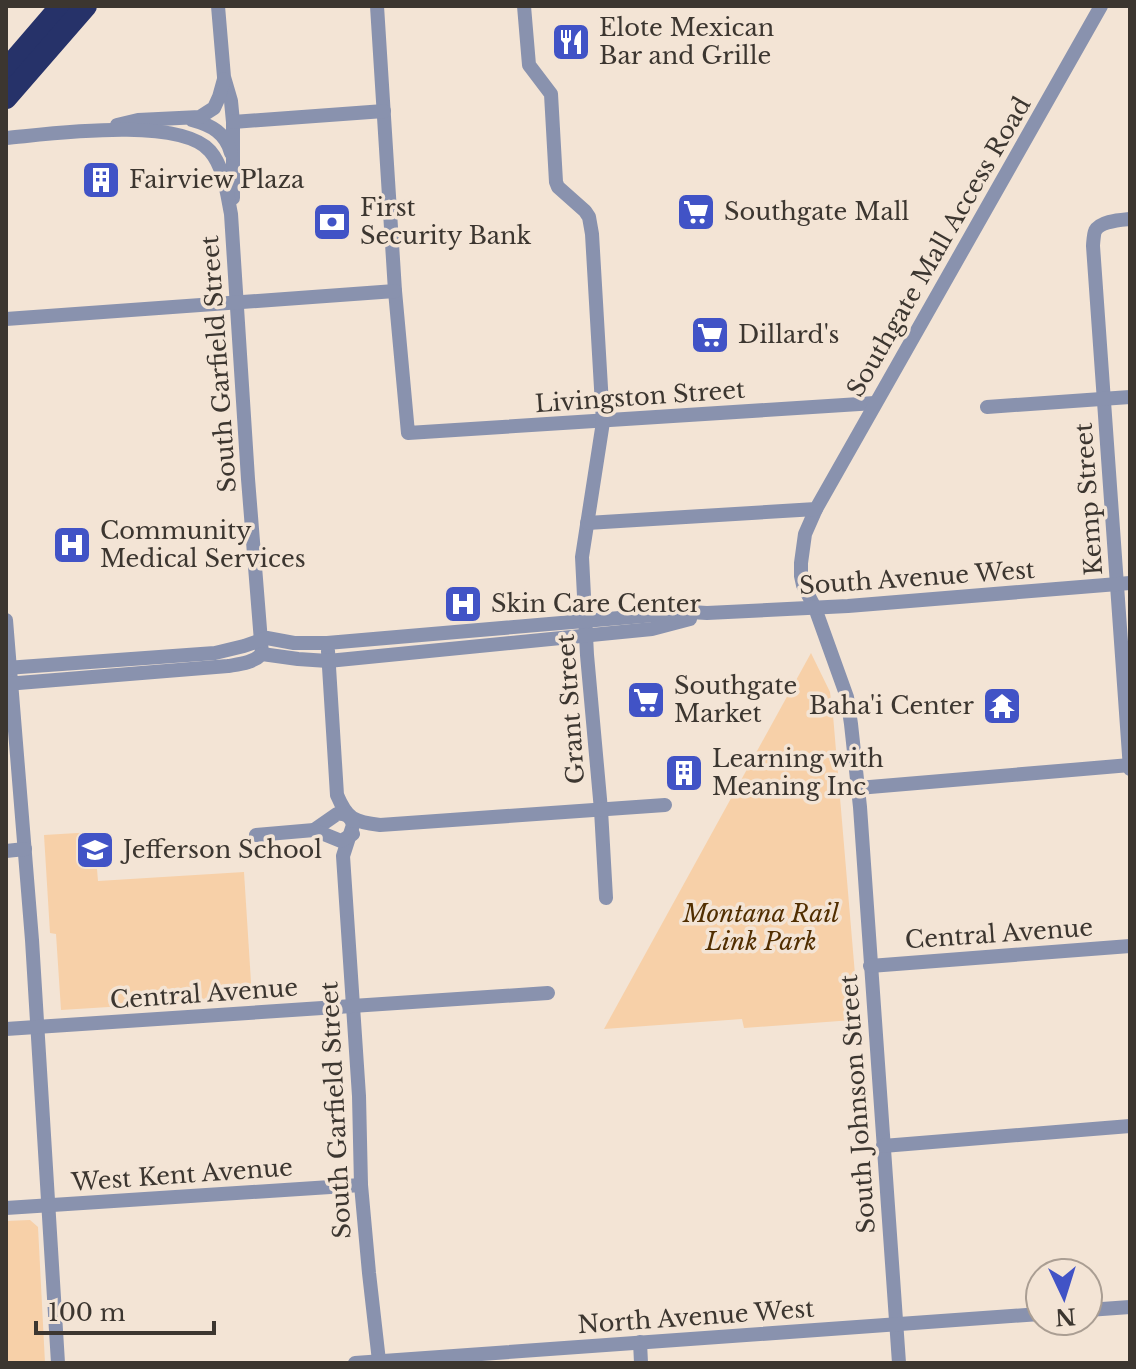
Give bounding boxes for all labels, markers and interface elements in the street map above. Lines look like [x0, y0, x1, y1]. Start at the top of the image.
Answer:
place label: Elote Mexican Bar and Grille [599, 13, 774, 70]
restaurant icon: Elote Mexican Bar and Grille [550, 21, 592, 63]
street label: Southgate Mall Access Road [841, 92, 1036, 402]
building icon: Fairview Plaza [80, 159, 122, 201]
place label: Fairview Plaza [129, 165, 305, 194]
supermarket icon: Southgate Mall [675, 191, 717, 233]
place label: First Security Bank [360, 193, 532, 250]
place label: Southgate Mall [724, 197, 909, 226]
bank icon: First Security Bank [311, 201, 353, 243]
street label: South Garfield Street [195, 234, 242, 494]
supermarket icon: Dillard's [689, 314, 731, 356]
place label: Dillard's [738, 320, 839, 349]
street label: Livingston Street [534, 375, 746, 418]
street label: Kemp Street [1069, 422, 1108, 576]
place label: Community Medical Services [100, 516, 306, 573]
hospital icon: Community Medical Services [51, 524, 93, 566]
street label: South Avenue West [798, 555, 1036, 600]
hospital icon: Skin Care Center [442, 583, 484, 625]
place label: Skin Care Center [491, 589, 702, 618]
street label: Grant Street [551, 633, 590, 785]
place label: Southgate Market [674, 671, 797, 728]
supermarket icon: Southgate Market [625, 679, 667, 721]
temple icon: Baha'i Center [981, 685, 1023, 727]
place label: Baha'i Center [809, 691, 975, 720]
place label: Learning with Meaning Inc [712, 744, 884, 801]
building icon: Learning with Meaning Inc [663, 752, 705, 794]
school or university icon: Jefferson School [74, 829, 116, 871]
place label: Jefferson School [120, 835, 322, 864]
park label: Montana Rail Link Park [682, 899, 839, 956]
street label: Central Avenue [904, 912, 1094, 955]
street label: Central Avenue [109, 972, 299, 1015]
street label: South Johnson Street [834, 974, 881, 1234]
street label: South Garfield Street [314, 981, 357, 1240]
street label: West Kent Avenue [69, 1152, 294, 1197]
north arrow [1024, 1257, 1104, 1337]
scale bar [36, 1285, 214, 1335]
street label: North Avenue West [577, 1294, 815, 1339]
text: 100 m [48, 1298, 126, 1327]
text: N [1054, 1302, 1077, 1331]

